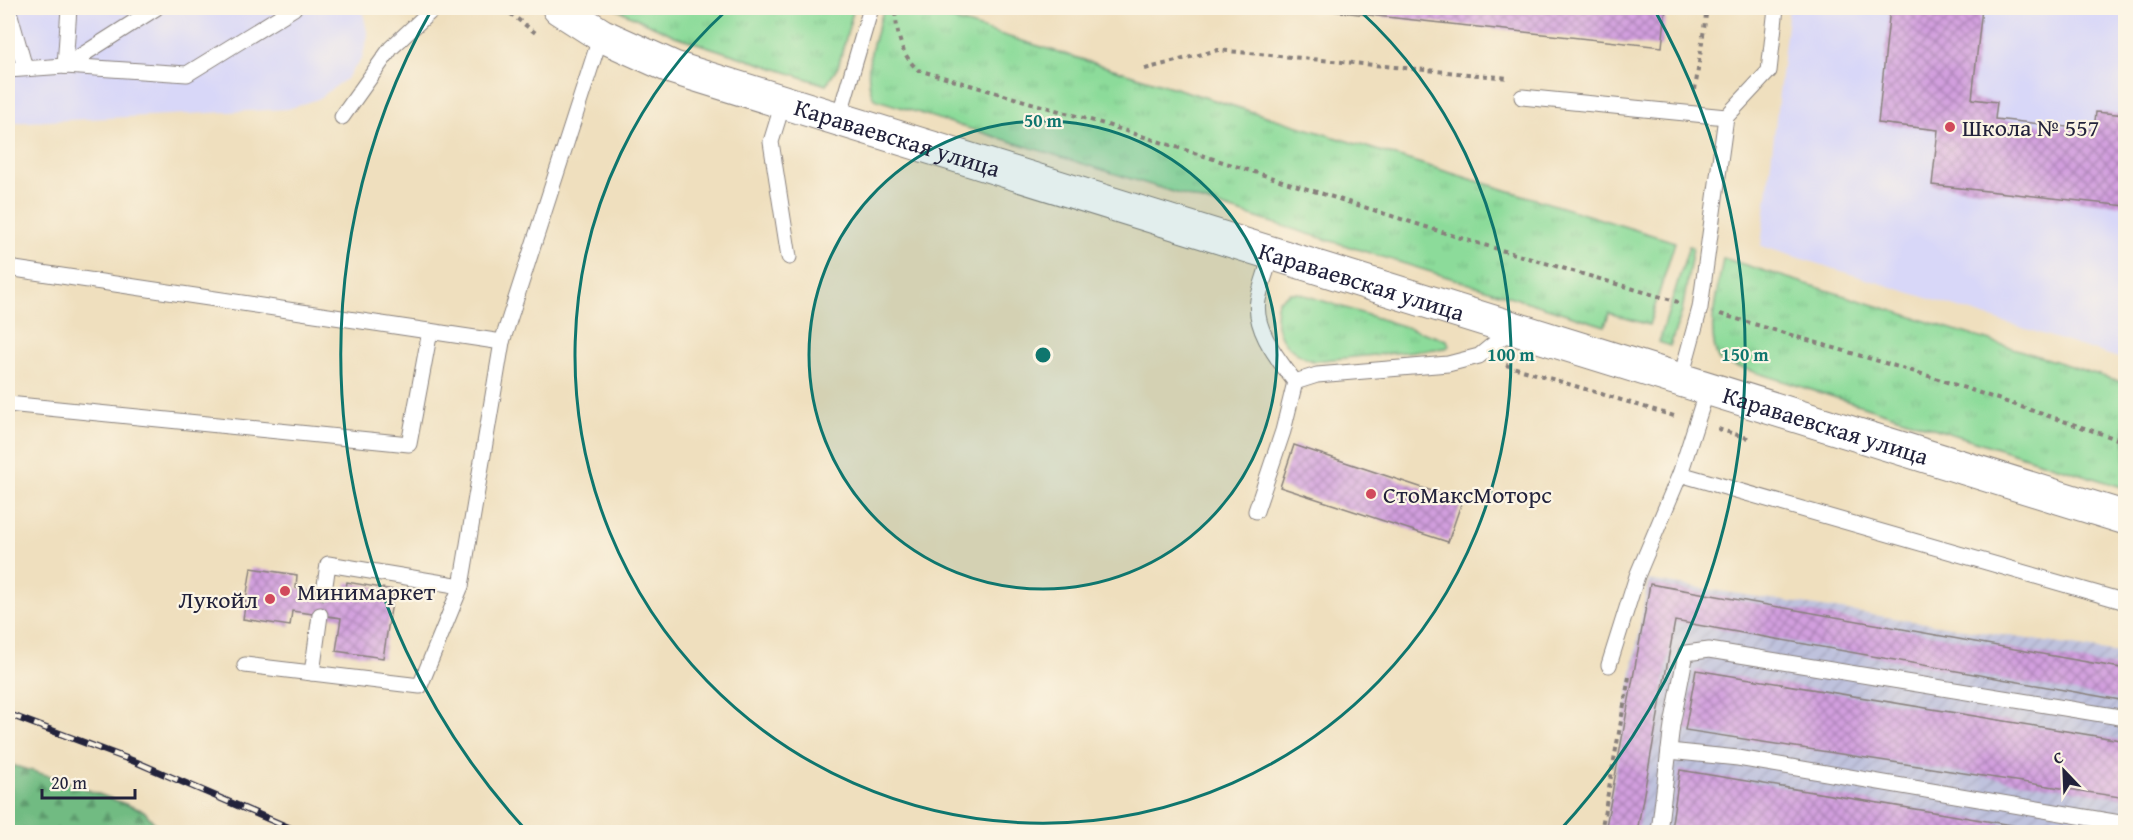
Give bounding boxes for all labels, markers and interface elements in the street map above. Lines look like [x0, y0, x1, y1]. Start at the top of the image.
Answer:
street label: Караваевская улица [790, 89, 1005, 186]
text: 50 m [1024, 107, 1063, 134]
place label: Школа № 557 [1962, 110, 2099, 145]
marker: Школа № 557 [1943, 120, 1957, 134]
street label: Караваевская улица [1254, 233, 1469, 330]
text: 100 m [1487, 341, 1535, 368]
text: 150 m [1721, 341, 1769, 368]
centre of rings [1033, 345, 1053, 365]
street label: Караваевская улица [1719, 377, 1934, 473]
place label: СтоМаксМоторс [1383, 477, 1552, 512]
marker: СтоМаксМоторс [1364, 487, 1378, 501]
place label: Минимаркет [297, 574, 436, 609]
place label: Лукойл [178, 582, 258, 617]
marker: Минимаркет [278, 584, 292, 598]
marker: Лукойл [263, 592, 277, 606]
north arrow [2034, 741, 2094, 801]
text: С [2049, 744, 2067, 770]
scale bar [42, 762, 135, 800]
text: 20 m [51, 769, 87, 796]

